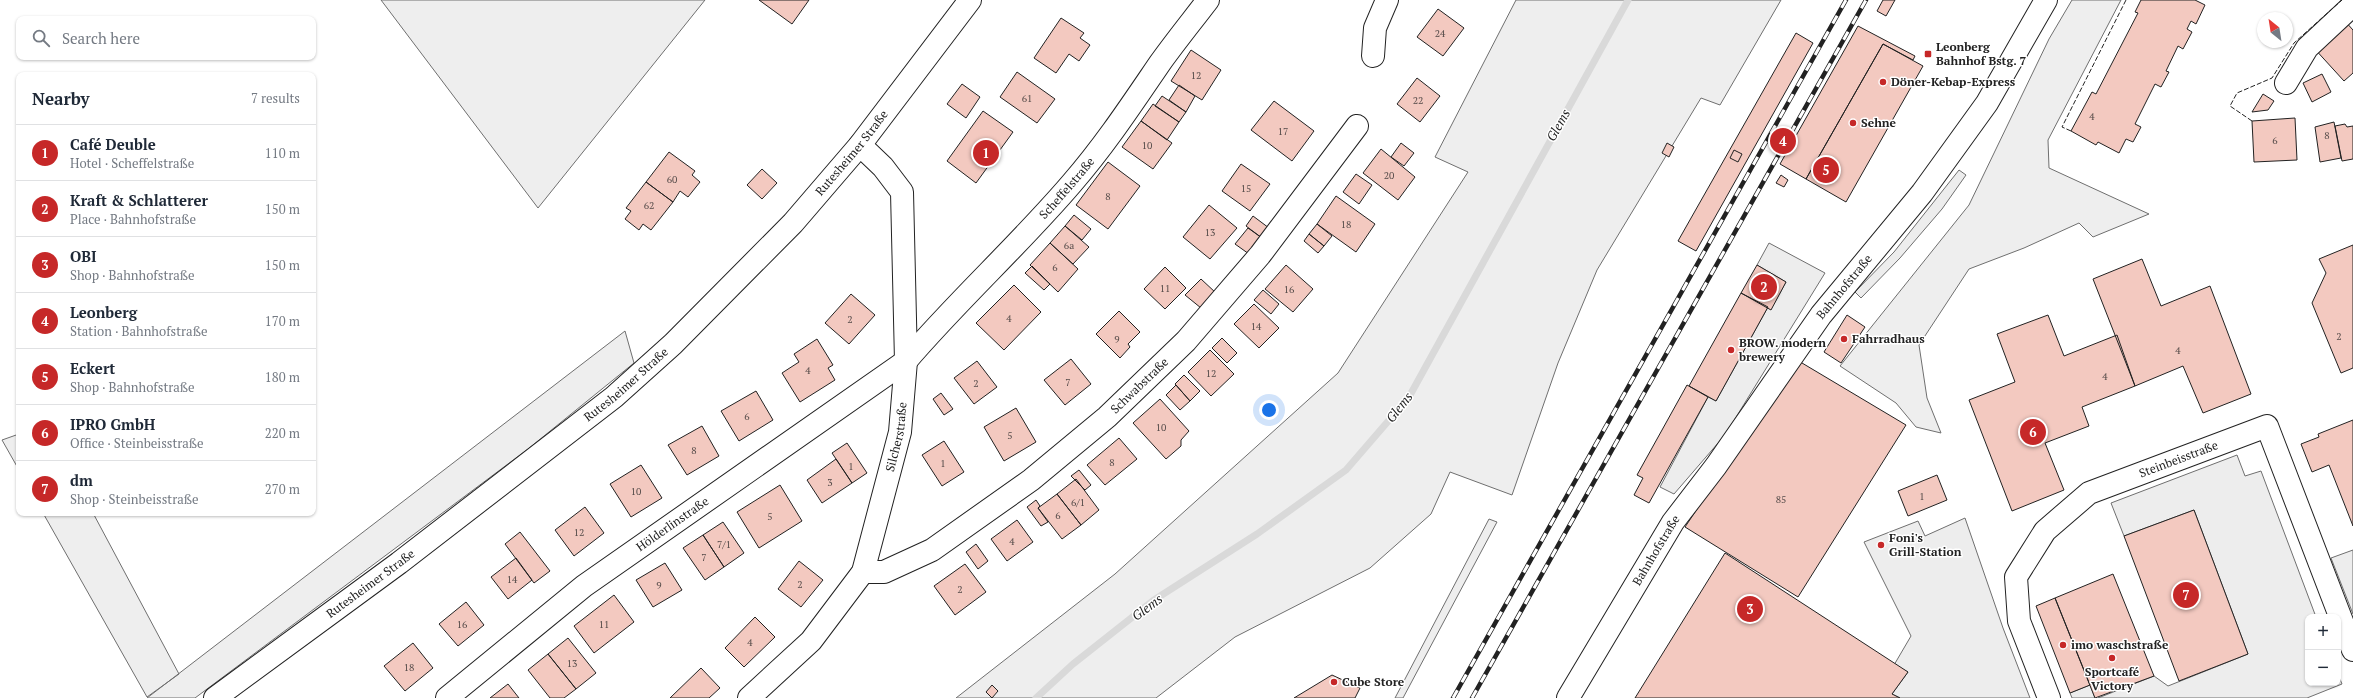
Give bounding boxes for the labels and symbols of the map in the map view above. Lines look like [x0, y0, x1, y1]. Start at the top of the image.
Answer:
north arrow [2257, 12, 2293, 48]
house number: 24 [1435, 27, 1446, 40]
place label: Leonberg Bahnhof Bstg. 7 [1936, 39, 2027, 68]
marker: Leonberg Bahnhof Bstg. 7 [1923, 49, 1933, 59]
house number: 12 [1191, 69, 1201, 82]
place label: Döner-Kebap-Express [1891, 74, 2016, 89]
marker: Döner-Kebap-Express [1878, 77, 1888, 87]
house number: 61 [1022, 92, 1032, 105]
house number: 22 [1413, 94, 1423, 107]
water label: Glems [1542, 105, 1574, 144]
street label: Rutesheimer Straße [812, 107, 891, 198]
house number: 4 [2089, 110, 2095, 123]
place label: Sehne [1861, 115, 1897, 130]
marker: Sehne [1848, 118, 1858, 128]
house number: 17 [1278, 125, 1288, 138]
pin: 4 [1770, 126, 1796, 156]
house number: 8 [2324, 129, 2330, 142]
house number: 6 [2272, 134, 2278, 147]
pin: 1 [973, 138, 999, 168]
house number: 10 [1142, 139, 1152, 152]
street label: Scheffelstraße [1036, 154, 1097, 222]
pin: 5 [1813, 155, 1839, 185]
house number: 20 [1384, 169, 1394, 182]
house number: 60 [667, 173, 677, 186]
house number: 15 [1241, 182, 1251, 195]
house number: 8 [1105, 190, 1111, 203]
house number: 62 [644, 199, 654, 212]
house number: 18 [1341, 218, 1351, 231]
house number: 13 [1205, 226, 1215, 239]
house number: 6a [1064, 239, 1074, 252]
street label: Bahnhofstraße [1813, 251, 1875, 322]
house number: 6 [1052, 261, 1058, 274]
pin: 2 [1751, 272, 1777, 302]
house number: 11 [1160, 282, 1170, 295]
house number: 16 [1284, 283, 1295, 296]
house number: 4 [1006, 312, 1012, 325]
house number: 2 [847, 313, 853, 326]
house number: 14 [1251, 320, 1262, 333]
house number: 2 [2336, 330, 2342, 343]
place label: Fahrradhaus [1852, 331, 1925, 346]
house number: 9 [1114, 333, 1120, 346]
marker: Fahrradhaus [1839, 334, 1849, 344]
place label: BROW. modern brewery [1738, 335, 1826, 364]
street label: Rutesheimer Straße [581, 344, 671, 424]
house number: 4 [2175, 344, 2181, 357]
marker: BROW. modern brewery [1726, 345, 1736, 355]
street label: Schwabstraße [1107, 354, 1171, 416]
house number: 4 [805, 364, 811, 377]
house number: 12 [1206, 367, 1216, 380]
house number: 4 [2102, 370, 2108, 383]
house number: 7 [1065, 376, 1071, 389]
house number: 2 [973, 377, 979, 390]
water label: Glems [1381, 388, 1417, 426]
your location [1259, 400, 1279, 420]
street label: Silcherstraße [882, 401, 910, 473]
house number: 6 [744, 410, 750, 423]
pin: 6 [2020, 417, 2046, 447]
house number: 10 [1156, 421, 1166, 434]
house number: 5 [1007, 429, 1013, 442]
street label: Steinbeisstraße [2137, 437, 2220, 480]
house number: 8 [691, 444, 697, 457]
house number: 8 [1109, 456, 1115, 469]
house number: 1 [940, 457, 946, 470]
house number: 1 [848, 460, 854, 473]
house number: 3 [827, 476, 833, 489]
house number: 10 [631, 485, 641, 498]
house number: 1 [1919, 490, 1925, 503]
street label: Hölderlinstraße [633, 493, 711, 554]
house number: 85 [1776, 493, 1786, 506]
house number: 6/1 [1071, 496, 1085, 509]
house number: 6 [1055, 509, 1061, 522]
house number: 5 [767, 510, 773, 523]
street label: Bahnhofstraße [1629, 512, 1683, 588]
house number: 12 [574, 526, 584, 539]
place label: Foni's Grill-Station [1889, 530, 1962, 559]
house number: 4 [1009, 535, 1015, 548]
house number: 7/1 [717, 538, 731, 551]
marker: Foni's Grill-Station [1876, 540, 1886, 550]
street label: Rutesheimer Straße [323, 546, 417, 621]
house number: 7 [701, 551, 707, 564]
house number: 14 [507, 573, 518, 586]
house number: 2 [797, 578, 803, 591]
house number: 9 [656, 579, 662, 592]
pin: 7 [2173, 580, 2199, 610]
house number: 2 [957, 583, 963, 596]
water label: Glems [1128, 589, 1167, 624]
pin: 3 [1737, 594, 1763, 624]
house number: 16 [457, 618, 468, 631]
house number: 11 [599, 618, 609, 631]
house number: 4 [747, 636, 753, 649]
place label: imo waschstraße [2071, 637, 2169, 652]
marker: imo waschstraße [2058, 640, 2068, 650]
marker: Sportcafé Victory [2107, 653, 2117, 663]
house number: 13 [567, 657, 577, 670]
house number: 18 [404, 661, 414, 674]
place label: Sportcafé Victory [2085, 664, 2140, 693]
place label: Cube Store [1342, 674, 1405, 689]
marker: Cube Store [1329, 677, 1339, 687]

